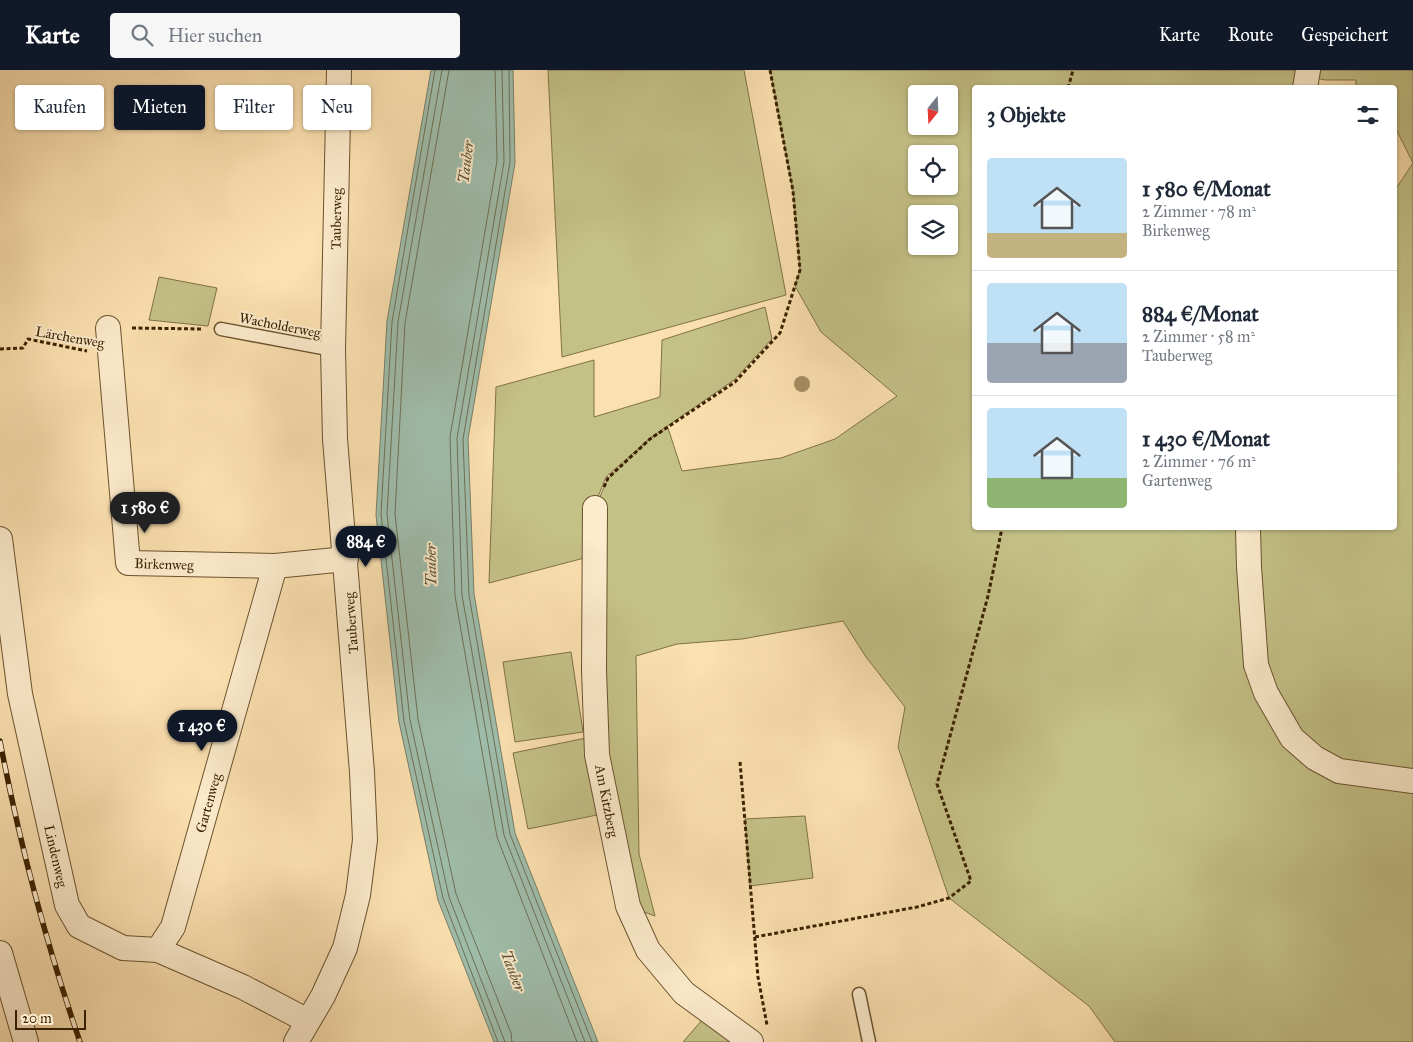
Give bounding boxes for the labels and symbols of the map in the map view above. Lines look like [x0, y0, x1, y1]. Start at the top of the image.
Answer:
north arrow [908, 85, 958, 135]
water label: Tauber [454, 139, 478, 184]
street label: Tauberweg [327, 188, 346, 250]
street label: Wacholderweg [238, 309, 323, 342]
street label: Lärchenweg [34, 323, 106, 352]
pin: 1 580 € [99, 492, 191, 534]
pin: 884 € [331, 526, 401, 568]
water label: Tauber [422, 543, 440, 587]
street label: Birkenweg [134, 555, 194, 574]
street label: Tauberweg [341, 591, 362, 654]
pin: 1 430 € [156, 710, 248, 752]
street label: Am Kitzberg [591, 762, 622, 839]
street label: Gartenweg [192, 771, 225, 835]
street label: Lindenweg [40, 823, 71, 889]
water label: Tauber [497, 948, 529, 995]
scale bar [15, 1007, 86, 1030]

